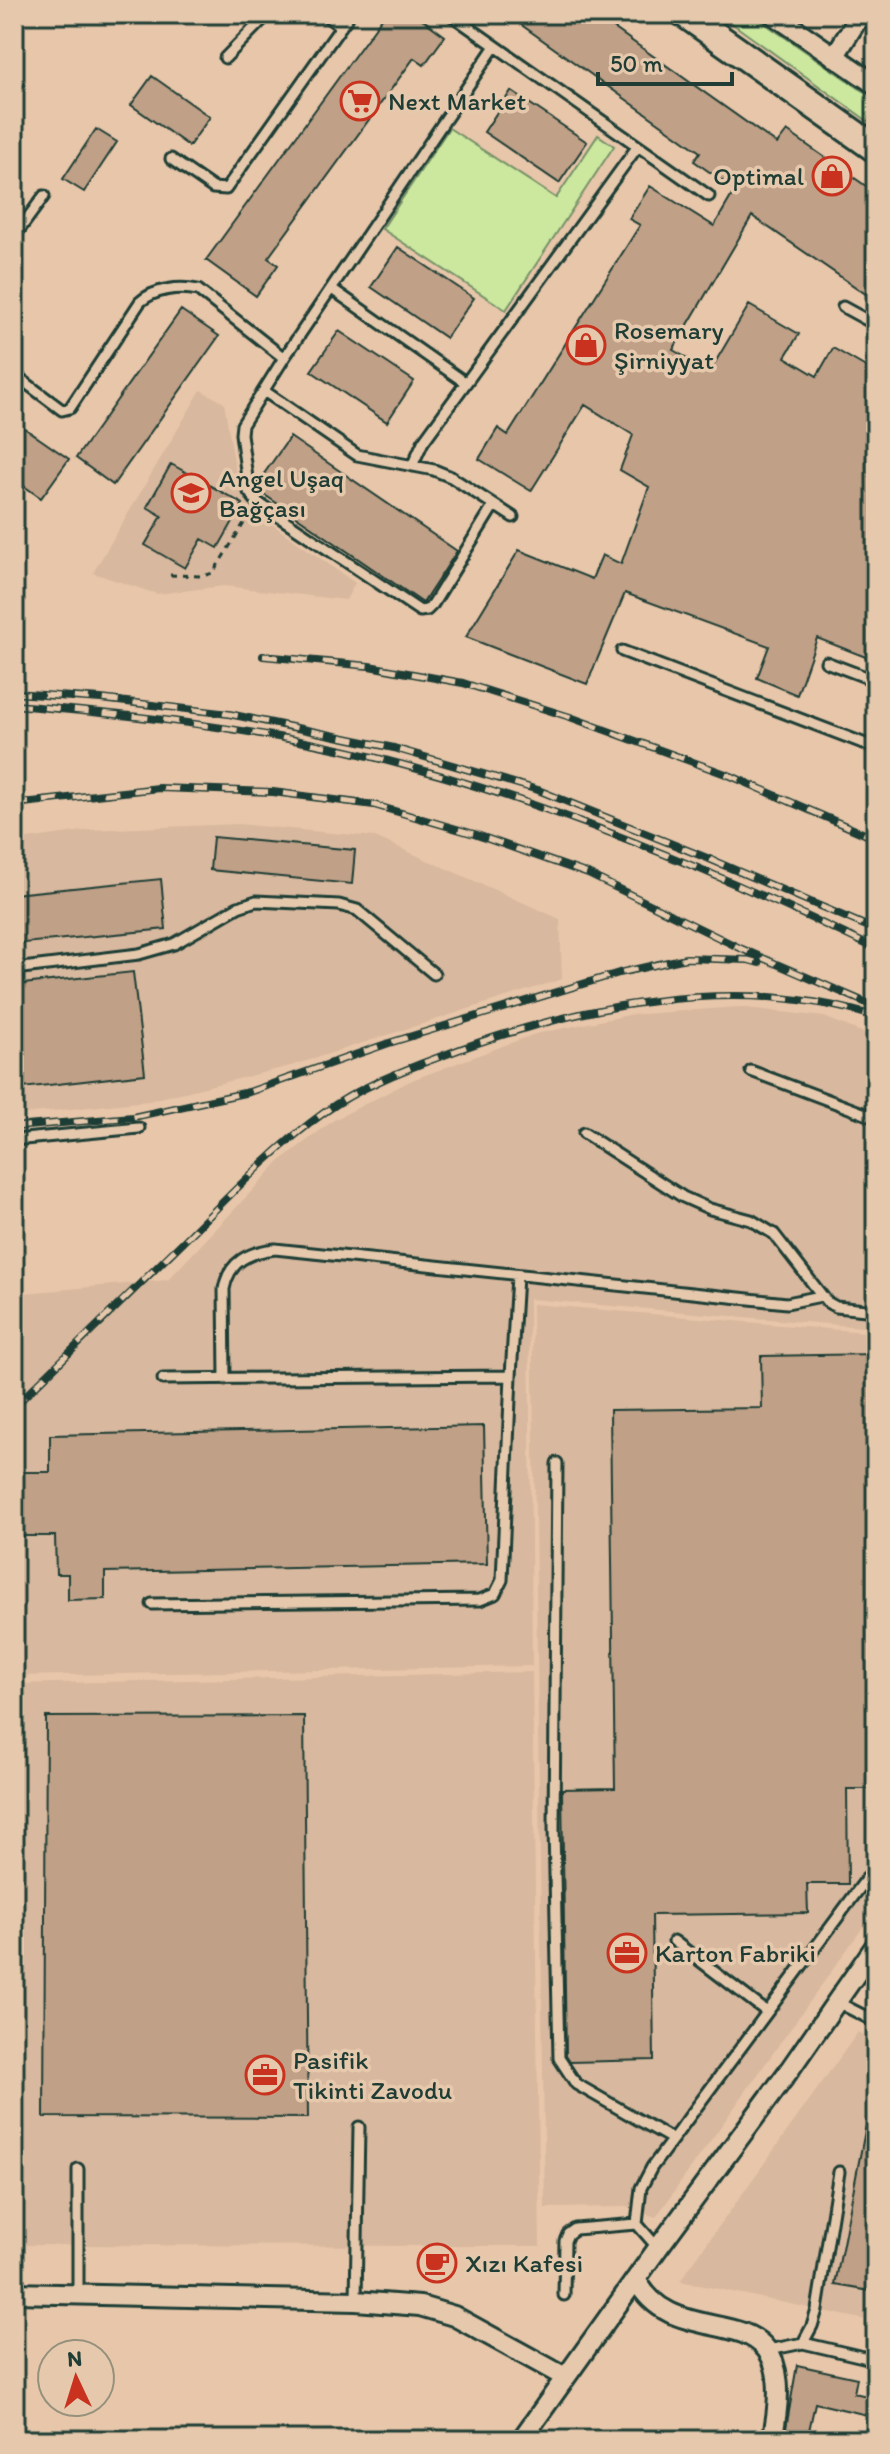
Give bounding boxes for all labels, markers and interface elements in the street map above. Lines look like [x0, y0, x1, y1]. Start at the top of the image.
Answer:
scale bar [598, 36, 732, 86]
text: 50 m [610, 49, 663, 78]
supermarket icon: Next Market [339, 80, 381, 122]
place label: Next Market [388, 85, 526, 117]
shop icon: Optimal [811, 155, 853, 197]
place label: Optimal [713, 160, 804, 192]
place label: Rosemary Şirniyyat [614, 314, 724, 376]
shop icon: Rosemary Şirniyyat [565, 324, 607, 366]
place label: Angel Uşaq Bağçası [219, 462, 344, 524]
school or university icon: Angel Uşaq Bağçası [170, 472, 212, 514]
office icon: Karton Fabriki [606, 1932, 648, 1974]
place label: Karton Fabriki [655, 1937, 816, 1969]
place label: Pasifik Tikinti Zavodu [293, 2044, 452, 2106]
office icon: Pasifik Tikinti Zavodu [244, 2054, 286, 2096]
cafe icon: Xızı Kafesi [416, 2242, 458, 2284]
place label: Xızı Kafesi [465, 2247, 583, 2279]
north arrow [36, 2338, 116, 2418]
text: N [66, 2345, 83, 2373]

